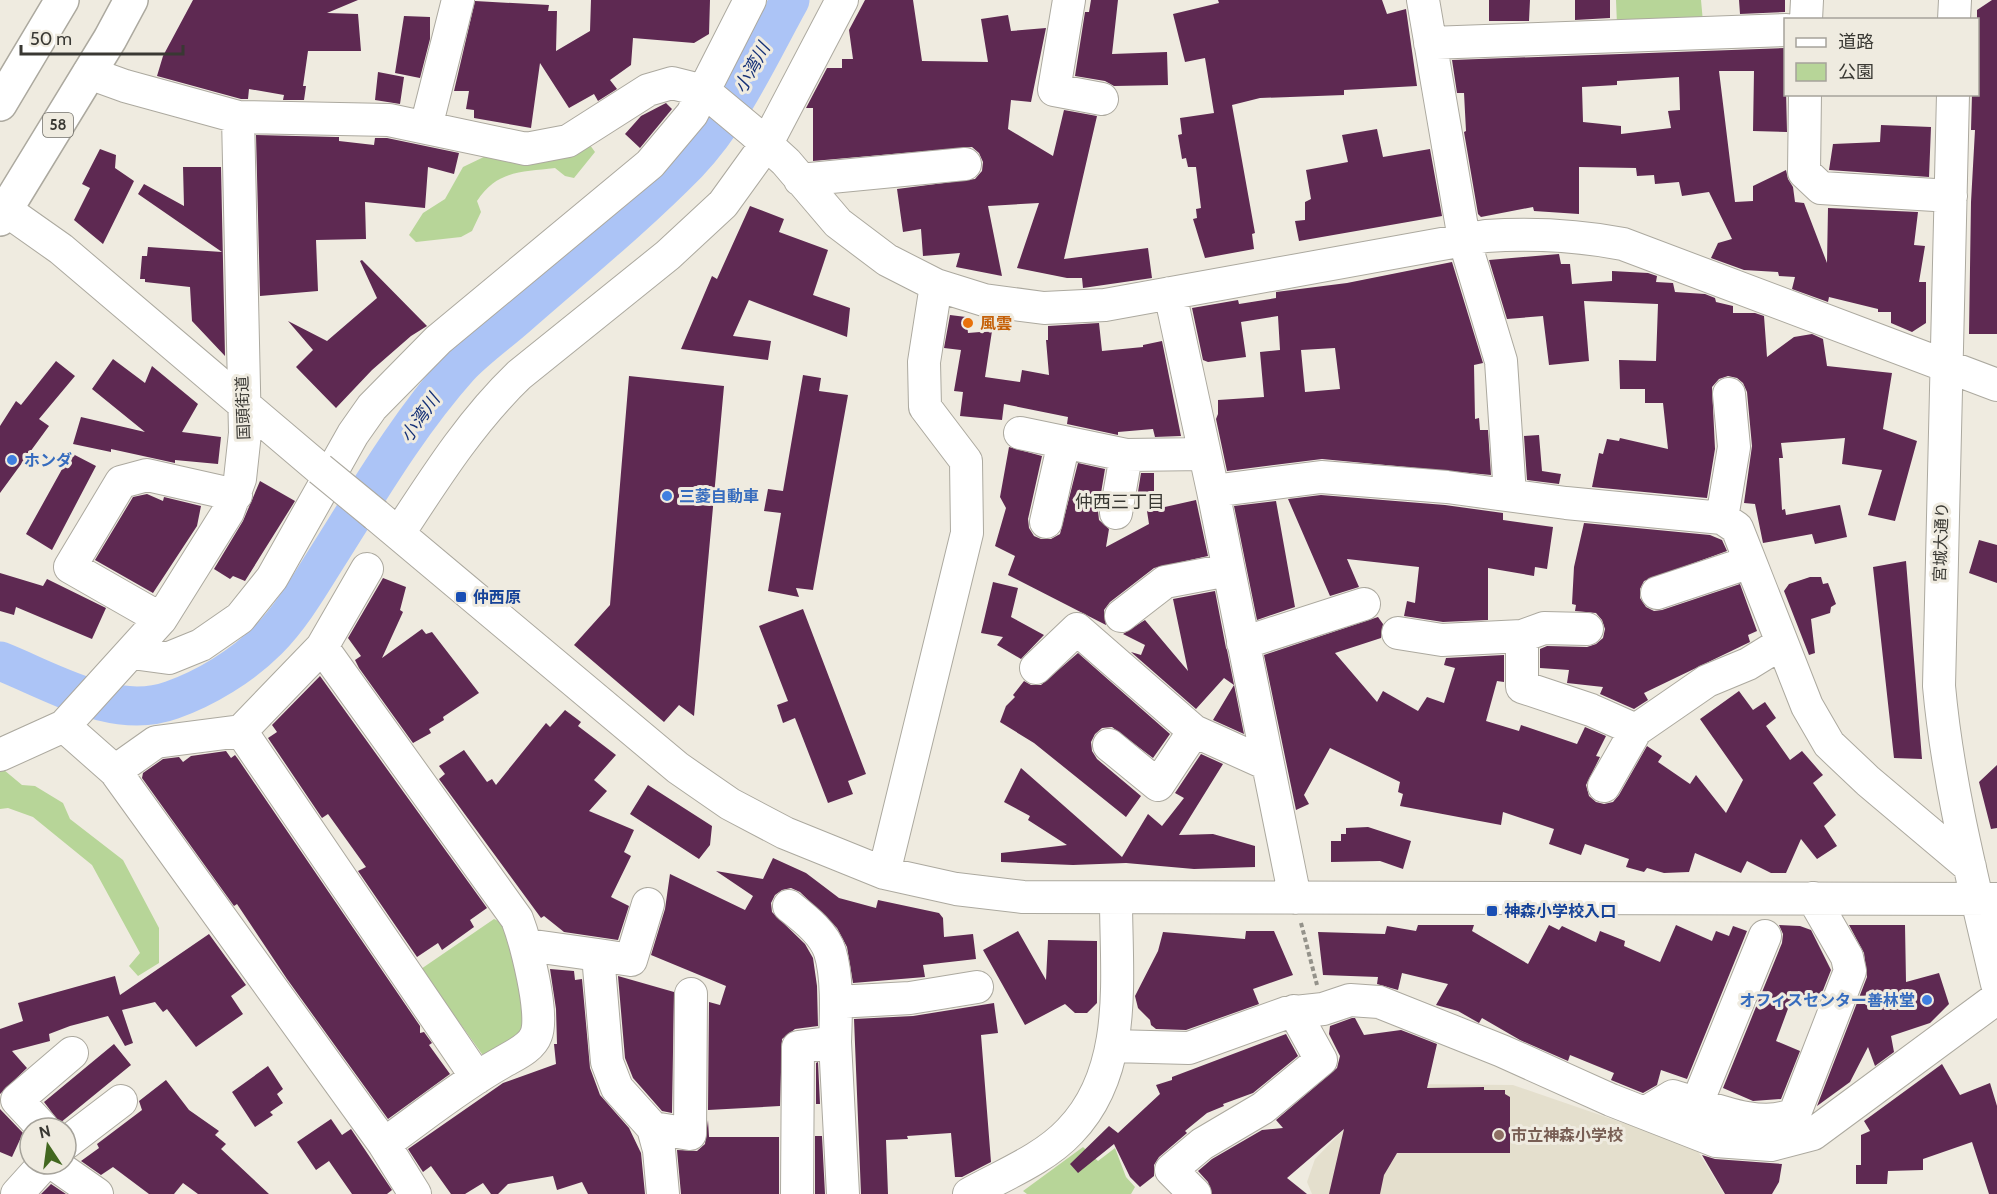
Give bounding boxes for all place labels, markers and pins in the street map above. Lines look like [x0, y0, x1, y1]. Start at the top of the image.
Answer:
place label: 風雲 [980, 314, 1012, 333]
marker: 風雲 [961, 316, 975, 330]
place label: ホンダ [24, 451, 72, 470]
marker: ホンダ [5, 453, 19, 467]
place label: 三菱自動車 [679, 487, 759, 506]
marker: 三菱自動車 [660, 489, 674, 503]
place label: 仲西原 [473, 588, 521, 607]
marker: 仲西原 [454, 590, 468, 604]
place label: 神森小学校入口 [1504, 902, 1616, 921]
marker: 神森小学校入口 [1485, 904, 1499, 918]
place label: オフィスセンター善林堂 [1739, 991, 1915, 1010]
marker: オフィスセンター善林堂 [1920, 993, 1934, 1007]
place label: 市立神森小学校 [1511, 1126, 1623, 1145]
marker: 市立神森小学校 [1492, 1128, 1506, 1142]

